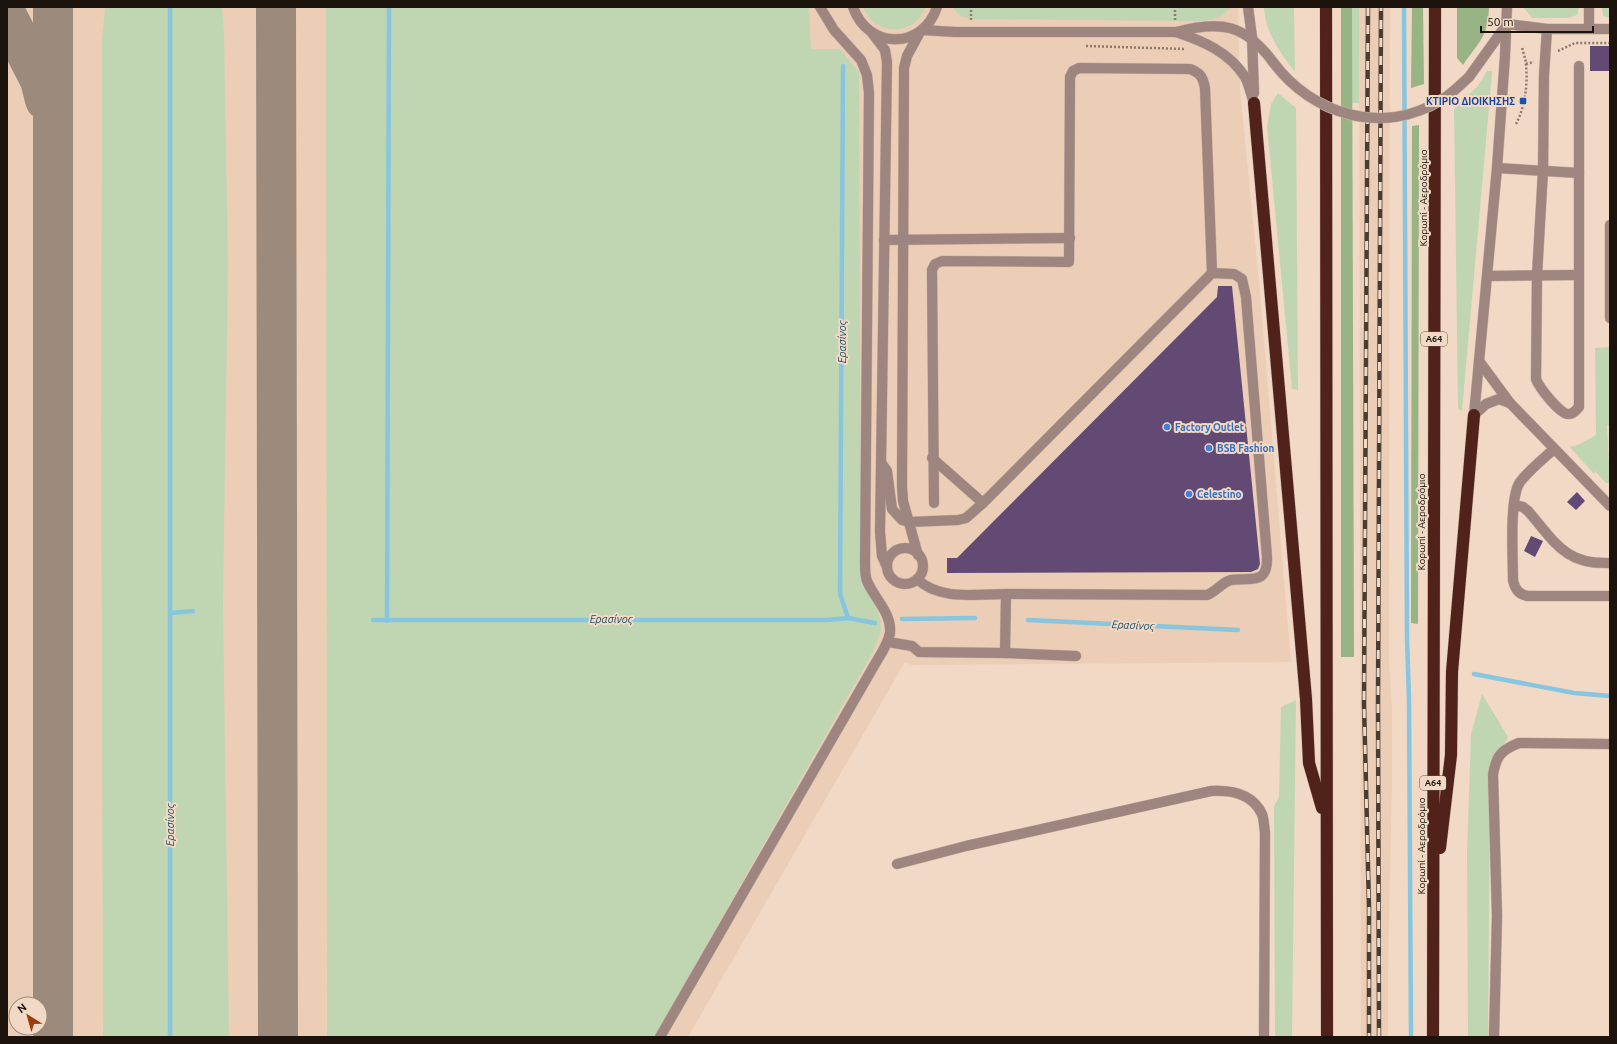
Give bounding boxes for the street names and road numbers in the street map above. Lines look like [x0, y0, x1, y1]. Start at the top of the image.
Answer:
street label: Κορωπί - Αεροδρόμιο [1418, 149, 1429, 246]
road number: Α64 [1421, 332, 1447, 346]
street label: Κορωπί - Αεροδρόμιο [1416, 473, 1427, 570]
road number: Α64 [1420, 776, 1446, 790]
street label: Κορωπί - Αεροδρόμιο [1416, 797, 1427, 894]

